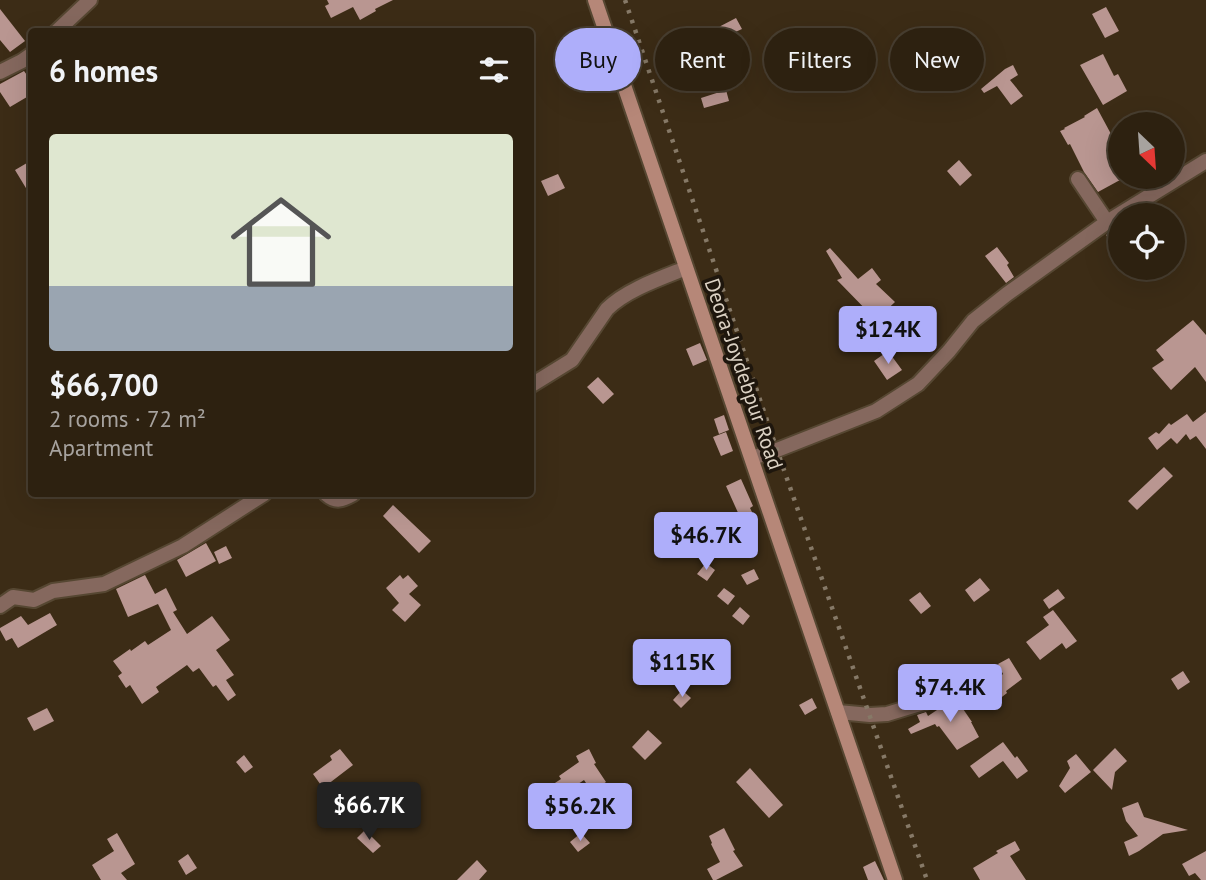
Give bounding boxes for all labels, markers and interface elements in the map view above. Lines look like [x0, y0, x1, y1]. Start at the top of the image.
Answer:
chip: Buy [555, 28, 641, 91]
chip: Rent [655, 28, 750, 91]
chip: Filters [764, 28, 876, 91]
chip: New [890, 28, 984, 91]
text: 6 homes [49, 51, 158, 90]
icon: filters [475, 51, 513, 89]
north arrow [1108, 112, 1185, 189]
map controls [1108, 112, 1185, 280]
icon: home [218, 179, 344, 305]
button: locate [1108, 203, 1185, 280]
street label: Deora-Joydebpur Road [699, 275, 789, 473]
pin: $124K [839, 306, 937, 366]
text: $124K [855, 314, 921, 343]
text: $66,700 [49, 365, 159, 404]
text: 2 rooms · 72 m² [49, 404, 206, 433]
text: Apartment [49, 433, 153, 462]
pin: $46.7K [649, 512, 763, 572]
text: $46.7K [670, 520, 742, 549]
pin: $115K [633, 640, 731, 699]
text: $115K [649, 647, 715, 676]
pin: $74.4K [893, 664, 1007, 724]
text: $74.4K [914, 672, 986, 701]
pin: $66.7K [312, 782, 426, 842]
pin: $56.2K [523, 784, 637, 843]
text: $66.7K [333, 790, 405, 819]
text: $56.2K [544, 791, 616, 820]

